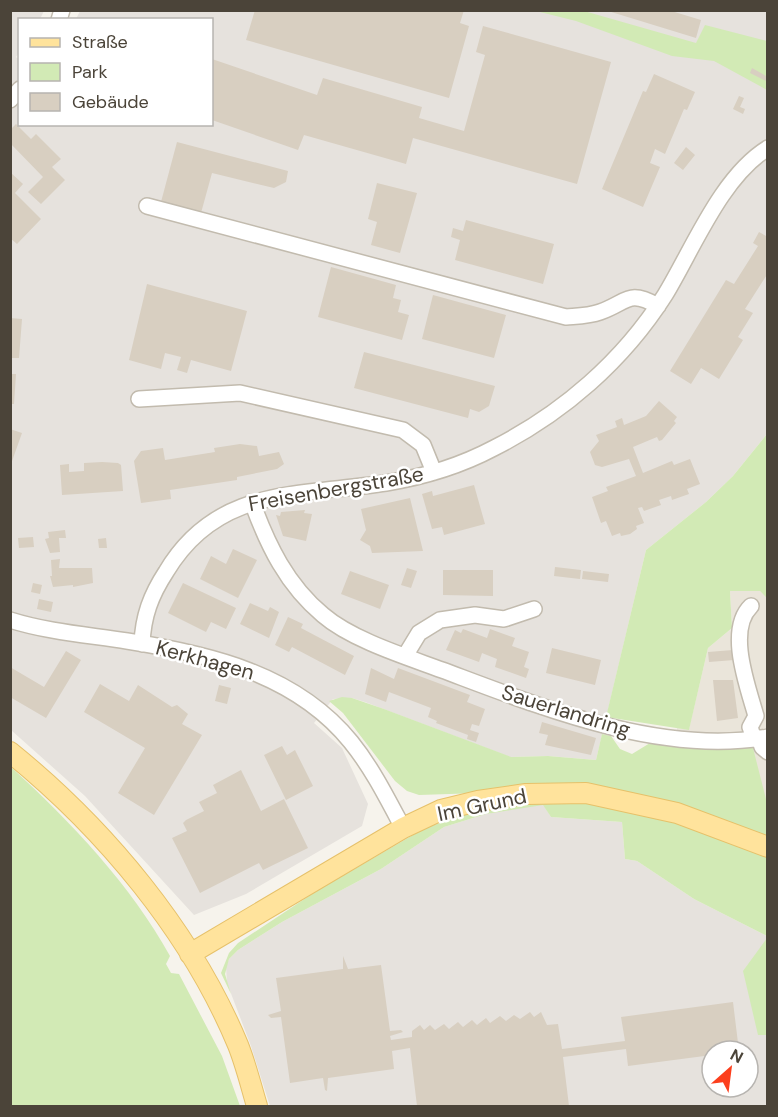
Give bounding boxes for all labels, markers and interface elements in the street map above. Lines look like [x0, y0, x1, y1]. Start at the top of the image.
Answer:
legend [18, 18, 213, 126]
text: Straße [72, 30, 128, 54]
text: Park [72, 60, 108, 84]
text: Gebäude [72, 90, 149, 114]
street label: Freisenbergstraße [246, 460, 426, 518]
street label: Kerkhagen [153, 633, 257, 687]
street label: Sauerlandring [498, 678, 634, 744]
street label: Im Grund [435, 782, 529, 828]
north arrow [700, 1039, 760, 1099]
text: N [727, 1044, 747, 1068]

